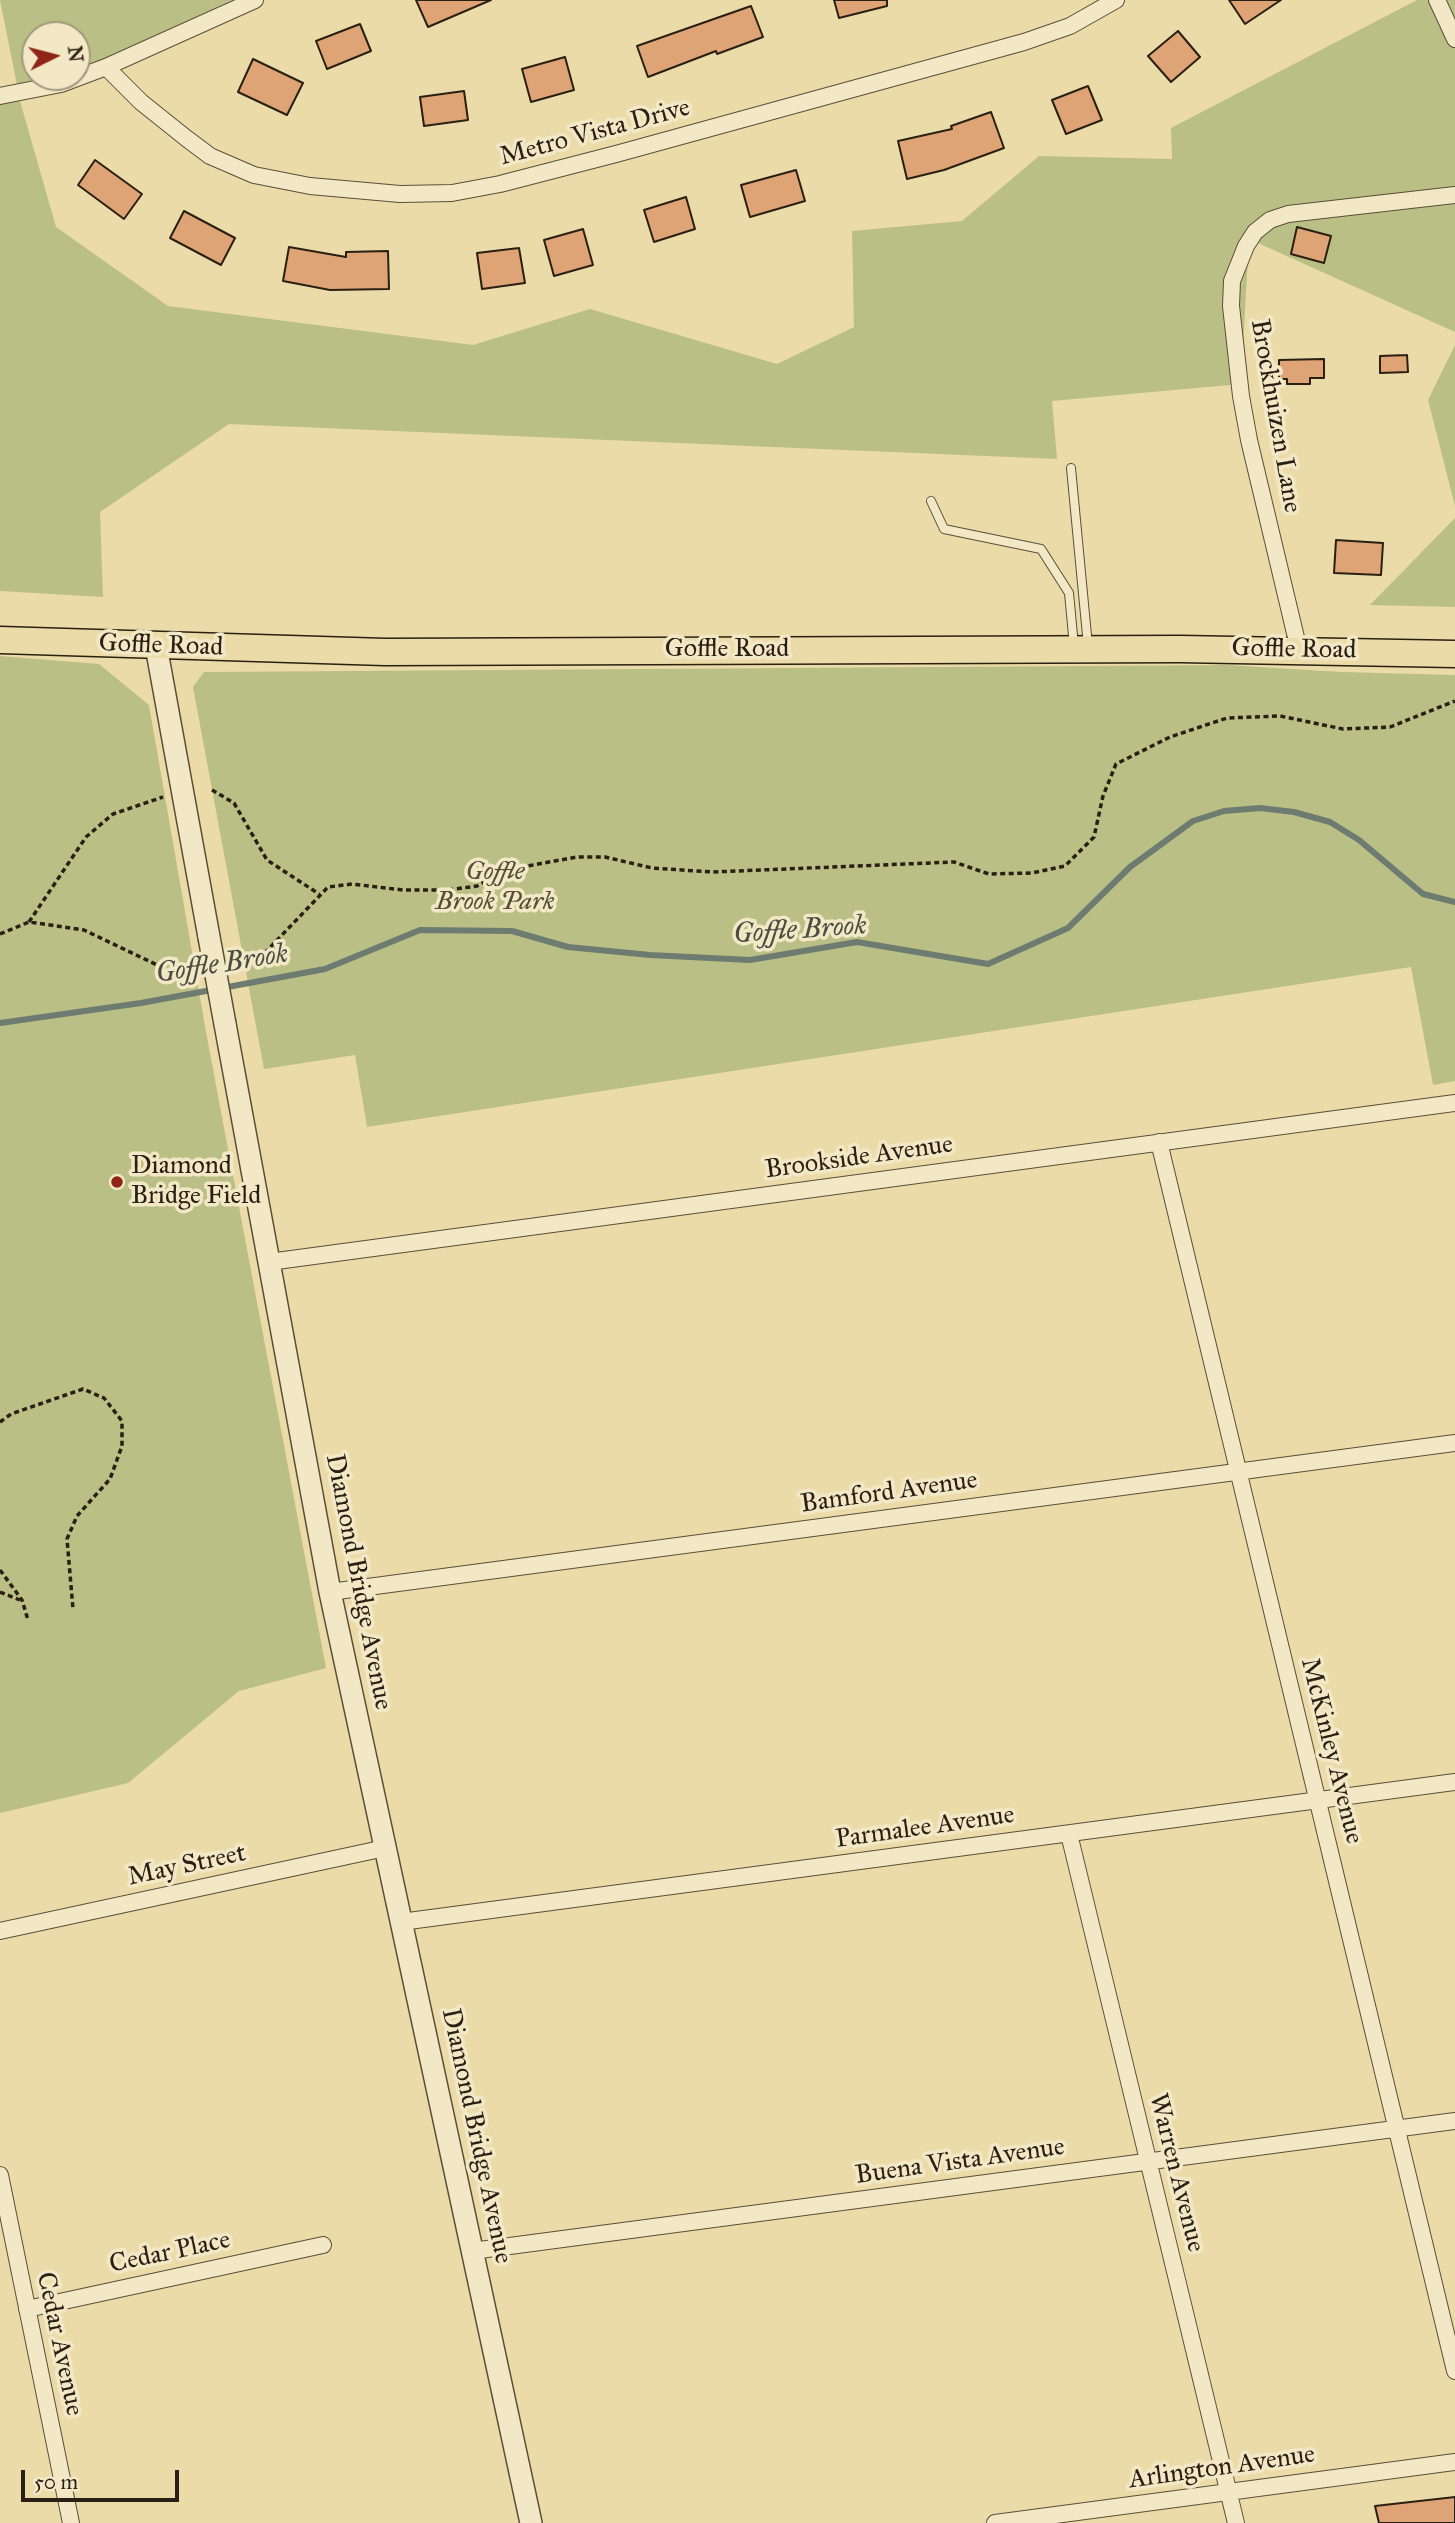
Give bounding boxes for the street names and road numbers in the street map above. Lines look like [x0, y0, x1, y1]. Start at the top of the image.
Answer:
street label: Metro Vista Drive [496, 93, 694, 173]
street label: Brockhuizen Lane [1243, 317, 1307, 515]
street label: Goffle Road [98, 628, 224, 664]
street label: Goffle Road [1231, 633, 1357, 667]
street label: Goffle Road [665, 634, 789, 666]
street label: Brookside Avenue [763, 1129, 955, 1187]
street label: Diamond Bridge Avenue [318, 1451, 398, 1713]
street label: Bamford Avenue [799, 1465, 979, 1521]
street label: McKinley Avenue [1293, 1655, 1369, 1847]
street label: Parmalee Avenue [834, 1800, 1016, 1856]
street label: May Street [125, 1838, 249, 1894]
street label: Diamond Bridge Avenue [434, 2006, 518, 2266]
street label: Warren Avenue [1141, 2090, 1211, 2256]
street label: Buena Vista Avenue [853, 2132, 1067, 2192]
street label: Cedar Place [107, 2225, 233, 2281]
street label: Cedar Avenue [29, 2269, 89, 2419]
street label: Arlington Avenue [1127, 2439, 1317, 2497]

